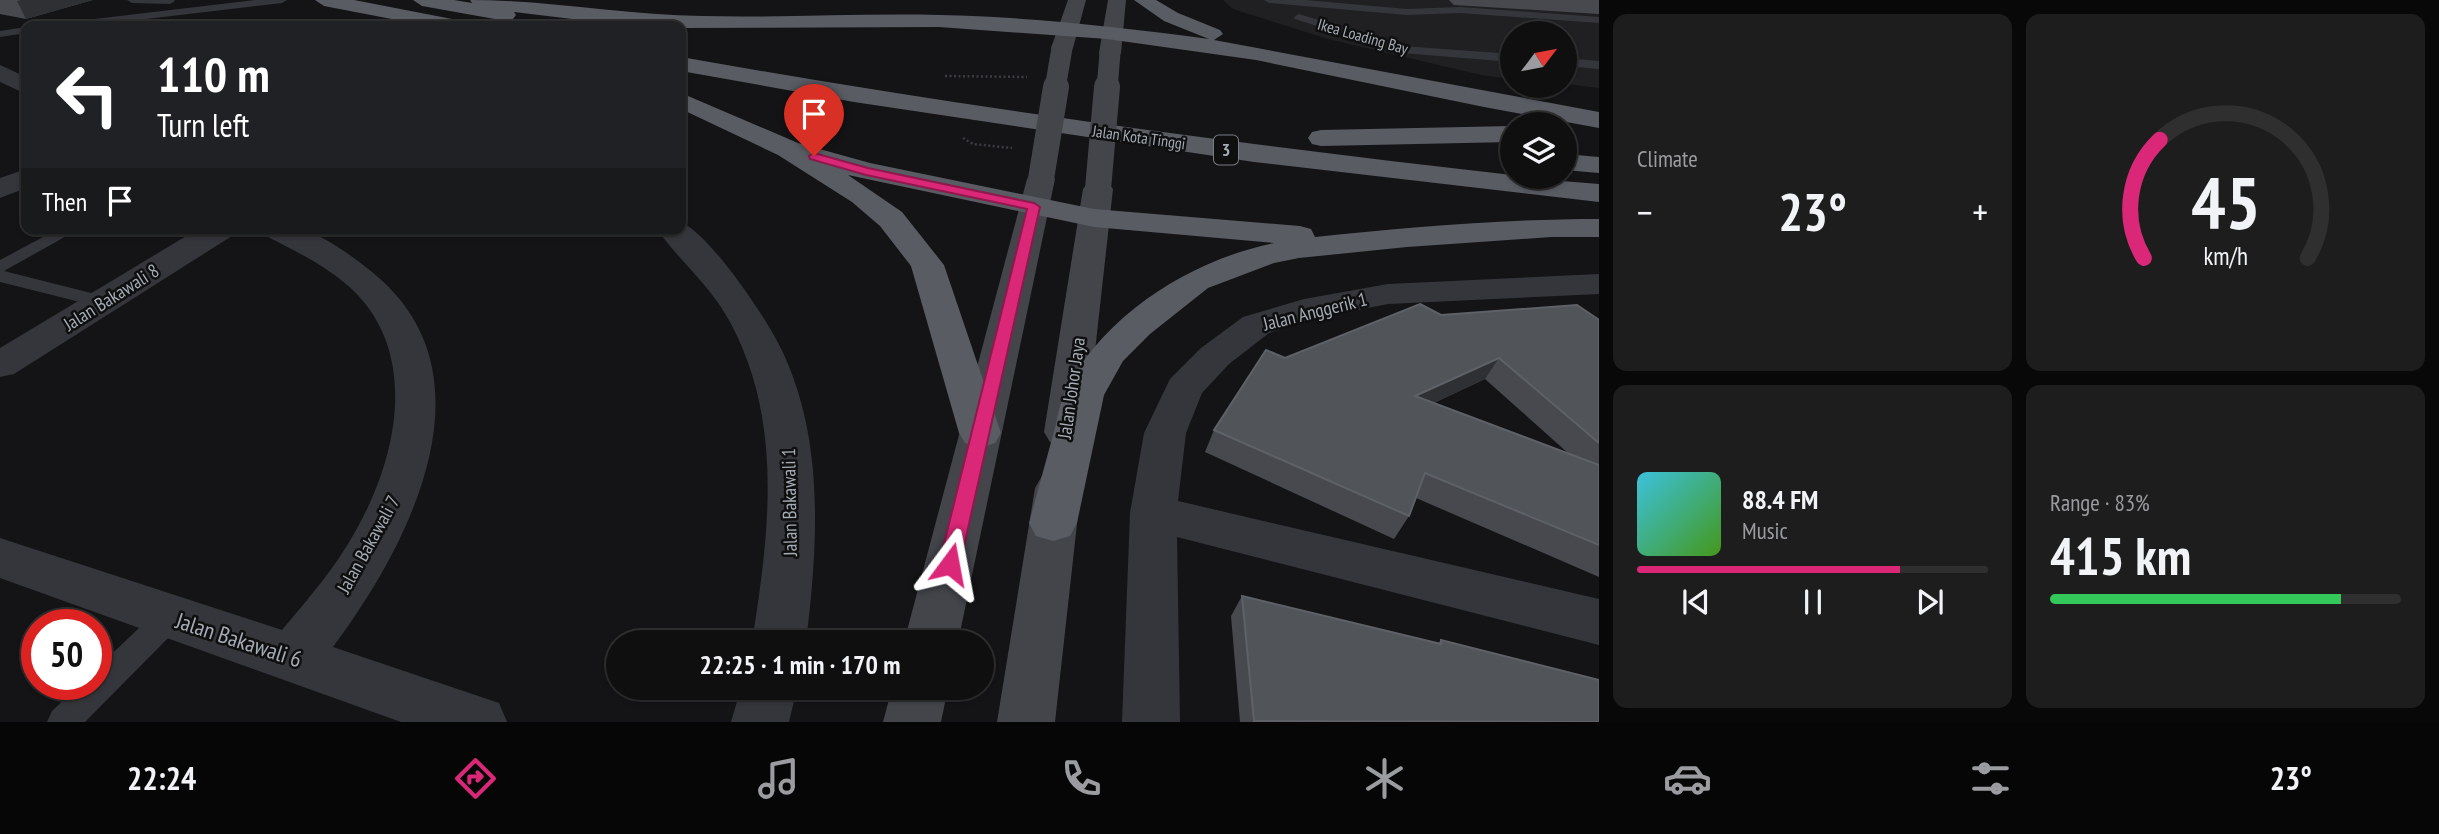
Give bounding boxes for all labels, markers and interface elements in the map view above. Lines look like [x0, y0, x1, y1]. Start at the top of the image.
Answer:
street label: Ikea Loading Bay [1315, 14, 1411, 58]
north arrow [1500, 21, 1577, 98]
map controls [1500, 21, 1577, 189]
text: 110 m [157, 42, 270, 106]
icon: left [42, 49, 133, 140]
pin [784, 84, 844, 156]
icon: arrive [795, 95, 833, 133]
text: Turn left [157, 104, 249, 146]
button: layers [1500, 112, 1577, 189]
street label: Jalan Kota Tinggi [1090, 120, 1187, 153]
road number: 3 [1214, 135, 1238, 164]
text: Climate [1637, 144, 1698, 173]
text: 45 [2191, 155, 2260, 249]
text: 23° [1778, 178, 1847, 245]
icon: arrive [101, 182, 139, 220]
text: Then [42, 185, 87, 218]
text: − [1637, 187, 1653, 236]
text: + [1972, 187, 1988, 236]
text: km/h [2203, 240, 2248, 272]
street label: Jalan Bakawali 8 [58, 258, 163, 336]
street label: Jalan Anggerik 1 [1259, 286, 1370, 336]
street label: Jalan Johor Jaya [1052, 336, 1090, 441]
street label: Jalan Bakawali 1 [776, 448, 802, 557]
text: 88.4 FM [1742, 483, 1818, 516]
text: Range · 83% [2050, 488, 2150, 517]
street label: Jalan Bakawali 7 [331, 491, 405, 598]
text: Music [1742, 516, 1788, 545]
text: 415 km [2050, 522, 2191, 589]
position arrow [913, 527, 987, 601]
icon: previous [1677, 583, 1715, 621]
icon: pause [1794, 583, 1832, 621]
icon: next [1911, 583, 1949, 621]
street label: Jalan Bakawali 6 [172, 605, 306, 674]
speed limit sign: 50 [21, 609, 112, 700]
text: 22:25 · 1 min · 170 m [700, 648, 900, 681]
icon: directions [451, 754, 500, 803]
icon: music [754, 754, 803, 803]
icon: phone [1057, 754, 1106, 803]
icon: climate [1360, 754, 1409, 803]
icon: car [1663, 754, 1712, 803]
icon: filters [1966, 754, 2015, 803]
text: 22:24 [127, 757, 196, 799]
text: 23° [2270, 757, 2312, 799]

